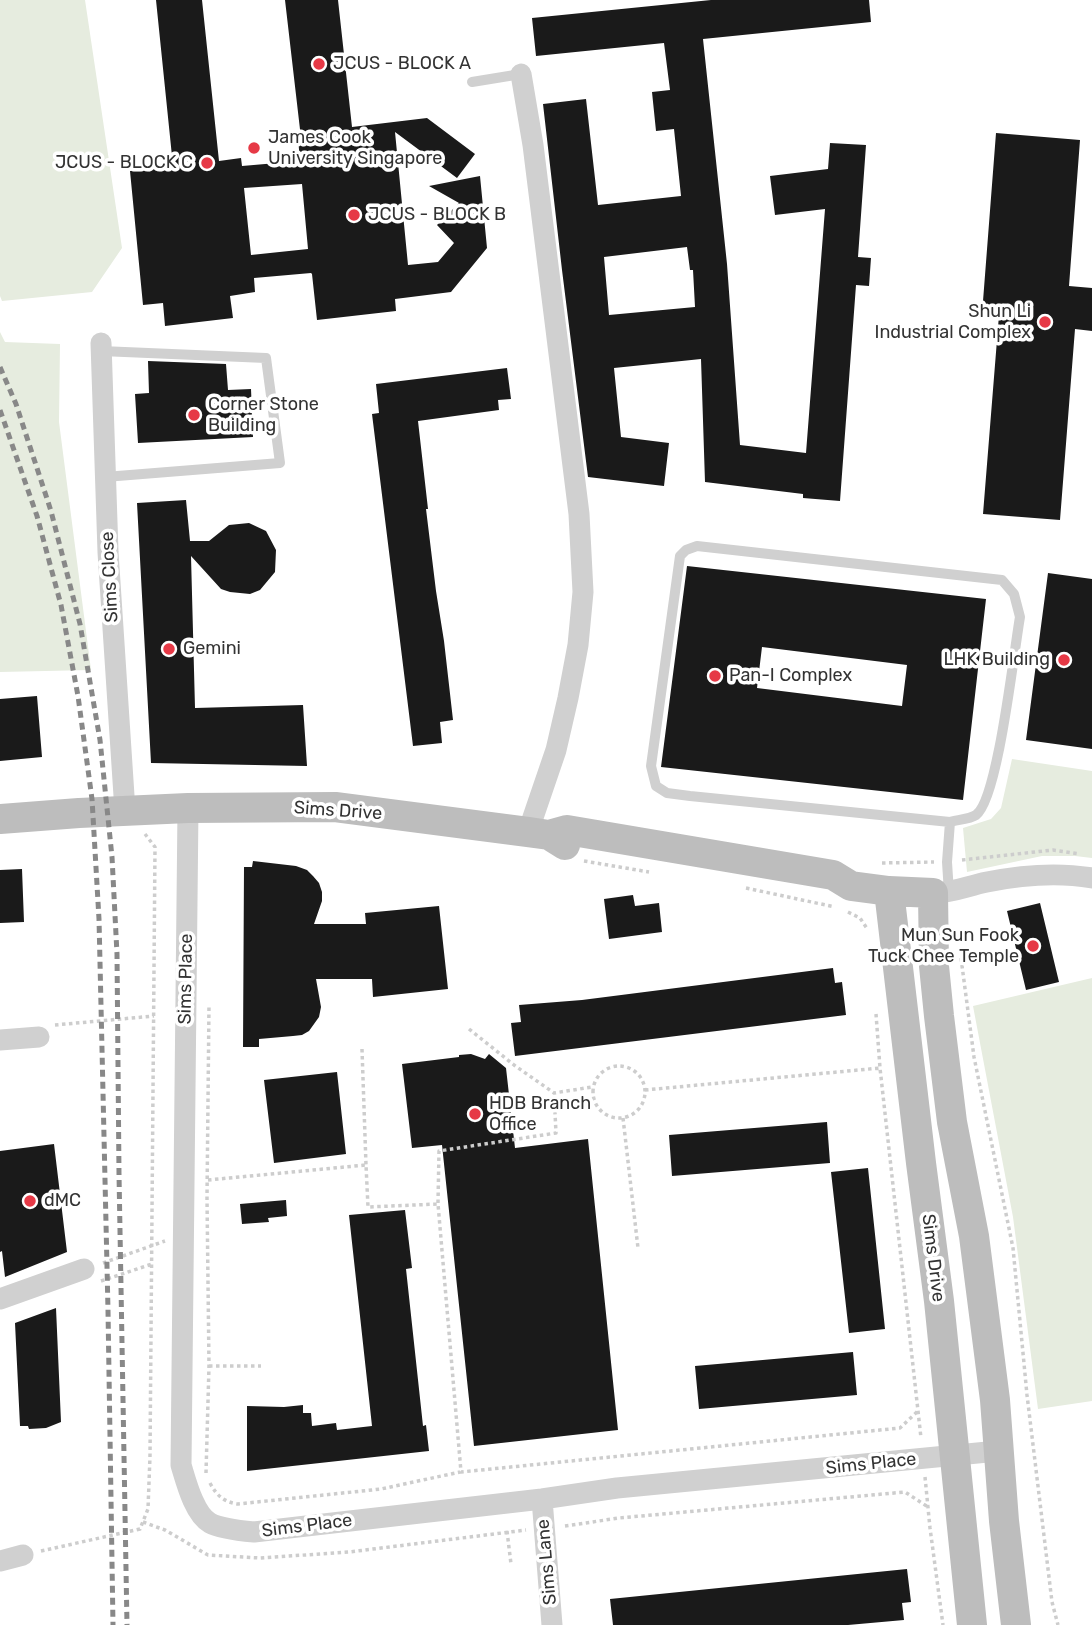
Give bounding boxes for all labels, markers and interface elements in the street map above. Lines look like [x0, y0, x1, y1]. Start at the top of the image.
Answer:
place label: JCUS - BLOCK A [333, 53, 471, 75]
marker: JCUS - BLOCK A [311, 56, 327, 72]
place label: James Cook University Singapore [268, 127, 442, 170]
marker: James Cook University Singapore [246, 140, 262, 156]
place label: JCUS - BLOCK C [55, 152, 193, 174]
marker: JCUS - BLOCK C [199, 155, 215, 171]
place label: JCUS - BLOCK B [368, 204, 506, 226]
marker: JCUS - BLOCK B [346, 207, 362, 223]
place label: Shun Li Industrial Complex [875, 301, 1031, 344]
marker: Shun Li Industrial Complex [1037, 314, 1053, 330]
place label: Corner Stone Building [208, 394, 319, 436]
marker: Corner Stone Building [186, 407, 202, 423]
street label: Sims Close [97, 531, 123, 623]
place label: Gemini [183, 638, 241, 660]
marker: Gemini [161, 641, 177, 657]
place label: LHK Building [943, 649, 1050, 671]
marker: LHK Building [1056, 652, 1072, 668]
place label: Pan-I Complex [729, 665, 852, 687]
marker: Pan-I Complex [707, 668, 723, 684]
street label: Sims Drive [293, 797, 383, 825]
place label: Mun Sun Fook Tuck Chee Temple [868, 925, 1019, 968]
street label: Sims Place [174, 933, 198, 1025]
marker: Mun Sun Fook Tuck Chee Temple [1025, 938, 1041, 954]
place label: HDB Branch Office [489, 1093, 591, 1136]
marker: HDB Branch Office [467, 1106, 483, 1122]
place label: dMC [44, 1190, 81, 1212]
marker: dMC [22, 1193, 38, 1209]
street label: Sims Drive [917, 1213, 949, 1303]
street label: Sims Place [825, 1449, 917, 1479]
street label: Sims Place [261, 1510, 353, 1542]
street label: Sims Lane [532, 1518, 562, 1606]

